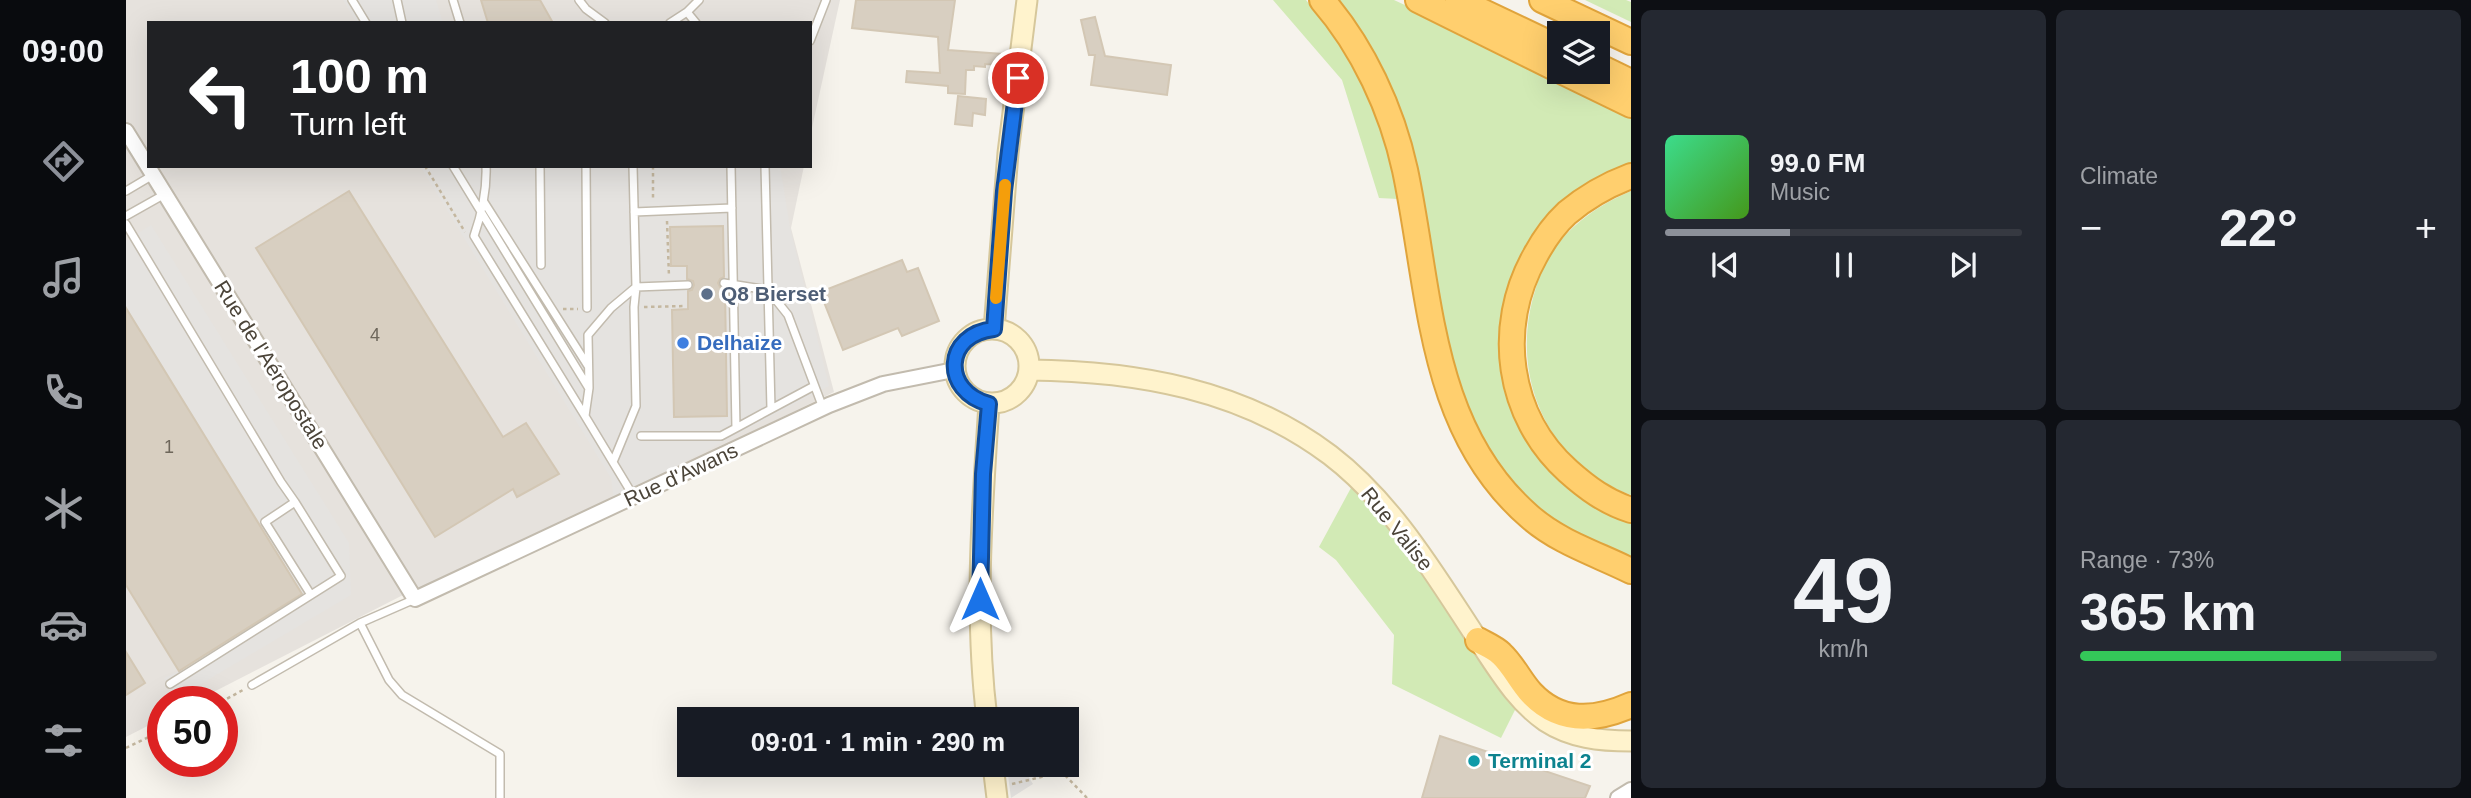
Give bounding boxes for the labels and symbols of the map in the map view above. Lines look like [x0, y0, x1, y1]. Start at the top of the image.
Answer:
pin [988, 48, 1048, 108]
street label: Rue de l'Aéropostale [210, 276, 333, 453]
place label: Q8 Bierset [721, 282, 826, 305]
marker: Q8 Bierset [699, 286, 715, 302]
house number: 4 [370, 325, 380, 345]
place label: Delhaize [697, 331, 782, 354]
marker: Delhaize [675, 335, 691, 351]
house number: 1 [164, 437, 174, 457]
street label: Rue d'Awans [620, 438, 741, 511]
street label: Rue Valise [1357, 483, 1438, 575]
position arrow [943, 562, 1017, 636]
speed limit sign: 50 [147, 686, 238, 777]
place label: Terminal 2 [1488, 749, 1591, 772]
marker: Terminal 2 [1466, 753, 1482, 769]

